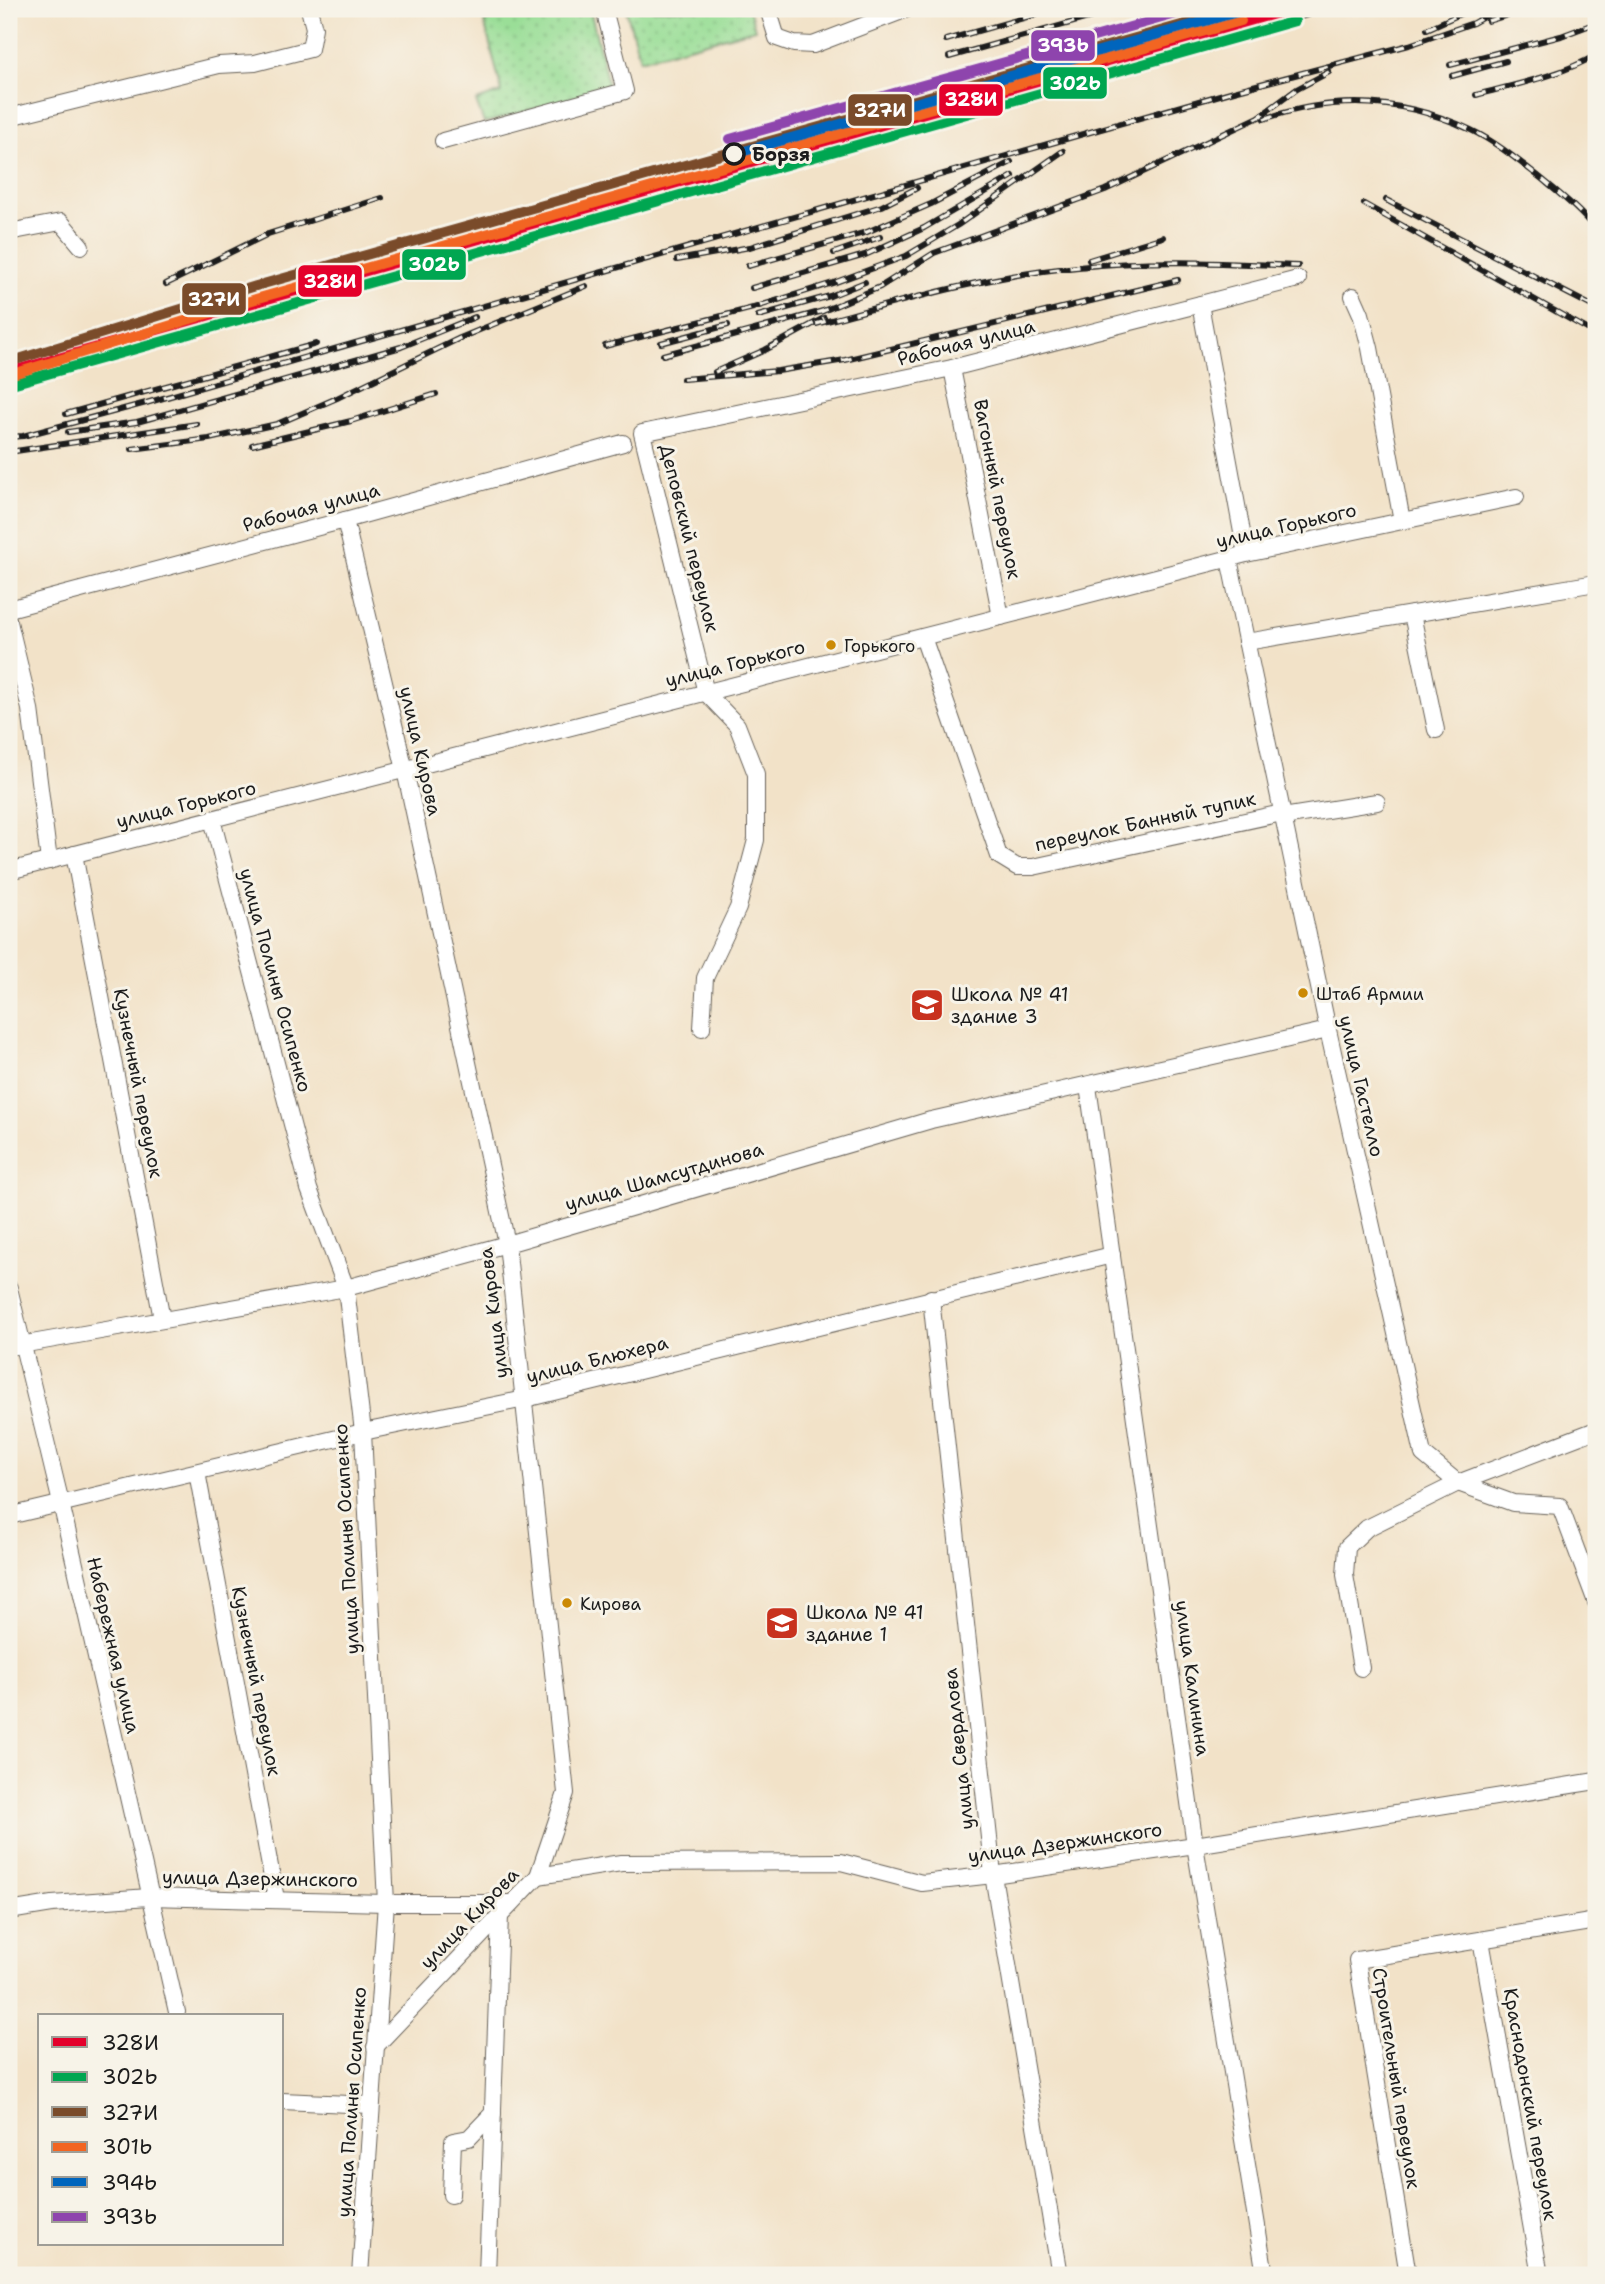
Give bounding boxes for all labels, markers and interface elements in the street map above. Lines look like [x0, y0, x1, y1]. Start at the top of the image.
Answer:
line badge: 393Ь [1030, 29, 1096, 62]
text: 393Ь [1037, 33, 1089, 58]
line badge: 302Ь [1042, 66, 1108, 100]
text: 302Ь [1049, 71, 1101, 96]
line badge: 328И [938, 83, 1004, 117]
text: 328И [944, 87, 998, 112]
line badge: 327И [847, 93, 913, 127]
text: 327И [854, 98, 906, 123]
place label: Борзя [752, 142, 810, 167]
marker: Борзя [723, 143, 745, 165]
line badge: 302Ь [401, 248, 467, 281]
text: 302Ь [408, 252, 460, 277]
line badge: 328И [297, 264, 363, 298]
text: 328И [303, 269, 357, 294]
line badge: 327И [181, 282, 247, 316]
text: 327И [188, 287, 240, 312]
street label: Рабочая улица [895, 313, 1038, 372]
street label: Вагонный переулок [968, 397, 1027, 581]
street label: Деповский переулок [654, 441, 725, 635]
street label: Рабочая улица [240, 477, 383, 538]
street label: улица Горького [1213, 497, 1359, 554]
street label: улица Горького [663, 634, 808, 693]
place label: Горького [844, 635, 915, 657]
marker: Горького [824, 638, 838, 652]
street label: улица Кирова [393, 684, 448, 818]
street label: улица Горького [114, 775, 259, 834]
street label: переулок Банный тупик [1032, 786, 1258, 857]
street label: улица Полины Осипенко [234, 865, 317, 1095]
place label: Школа № 41 здание 3 [951, 982, 1069, 1029]
place label: Штаб Армии [1316, 983, 1424, 1005]
street label: Кузнечный переулок [108, 986, 169, 1180]
school or university icon: Школа № 41 здание 3 [908, 986, 946, 1024]
marker: Штаб Армии [1296, 986, 1310, 1000]
street label: улица Гастелло [1333, 1013, 1390, 1159]
street label: улица Шамсутдинова [562, 1136, 766, 1217]
street label: улица Кирова [473, 1246, 514, 1380]
street label: улица Блюхера [524, 1330, 671, 1389]
street label: улица Полины Осипенко [328, 1423, 365, 1655]
street label: Набережная улица [81, 1554, 146, 1736]
street label: Кузнечный переулок [226, 1584, 287, 1778]
place label: Кирова [580, 1593, 641, 1615]
marker: Кирова [560, 1596, 574, 1610]
street label: улица Калинина [1169, 1599, 1216, 1758]
place label: Школа № 41 здание 1 [806, 1600, 924, 1647]
school or university icon: Школа № 41 здание 1 [763, 1604, 801, 1642]
street label: улица Свердлова [938, 1667, 979, 1831]
street label: улица Дзержинского [966, 1816, 1164, 1869]
street label: улица Кирова [415, 1862, 524, 1974]
street label: улица Дзержинского [162, 1864, 358, 1893]
street label: Строительный переулок [1367, 1966, 1426, 2190]
street label: улица Полины Осипенко [331, 1986, 372, 2218]
street label: Краснодонский переулок [1498, 1986, 1563, 2222]
legend [38, 2014, 284, 2246]
text: 328И [102, 2029, 159, 2057]
text: 302Ь [102, 2063, 157, 2091]
text: 327И [102, 2099, 158, 2127]
text: 301Ь [102, 2133, 152, 2161]
text: 394Ь [102, 2169, 157, 2197]
text: 393Ь [102, 2203, 157, 2231]

